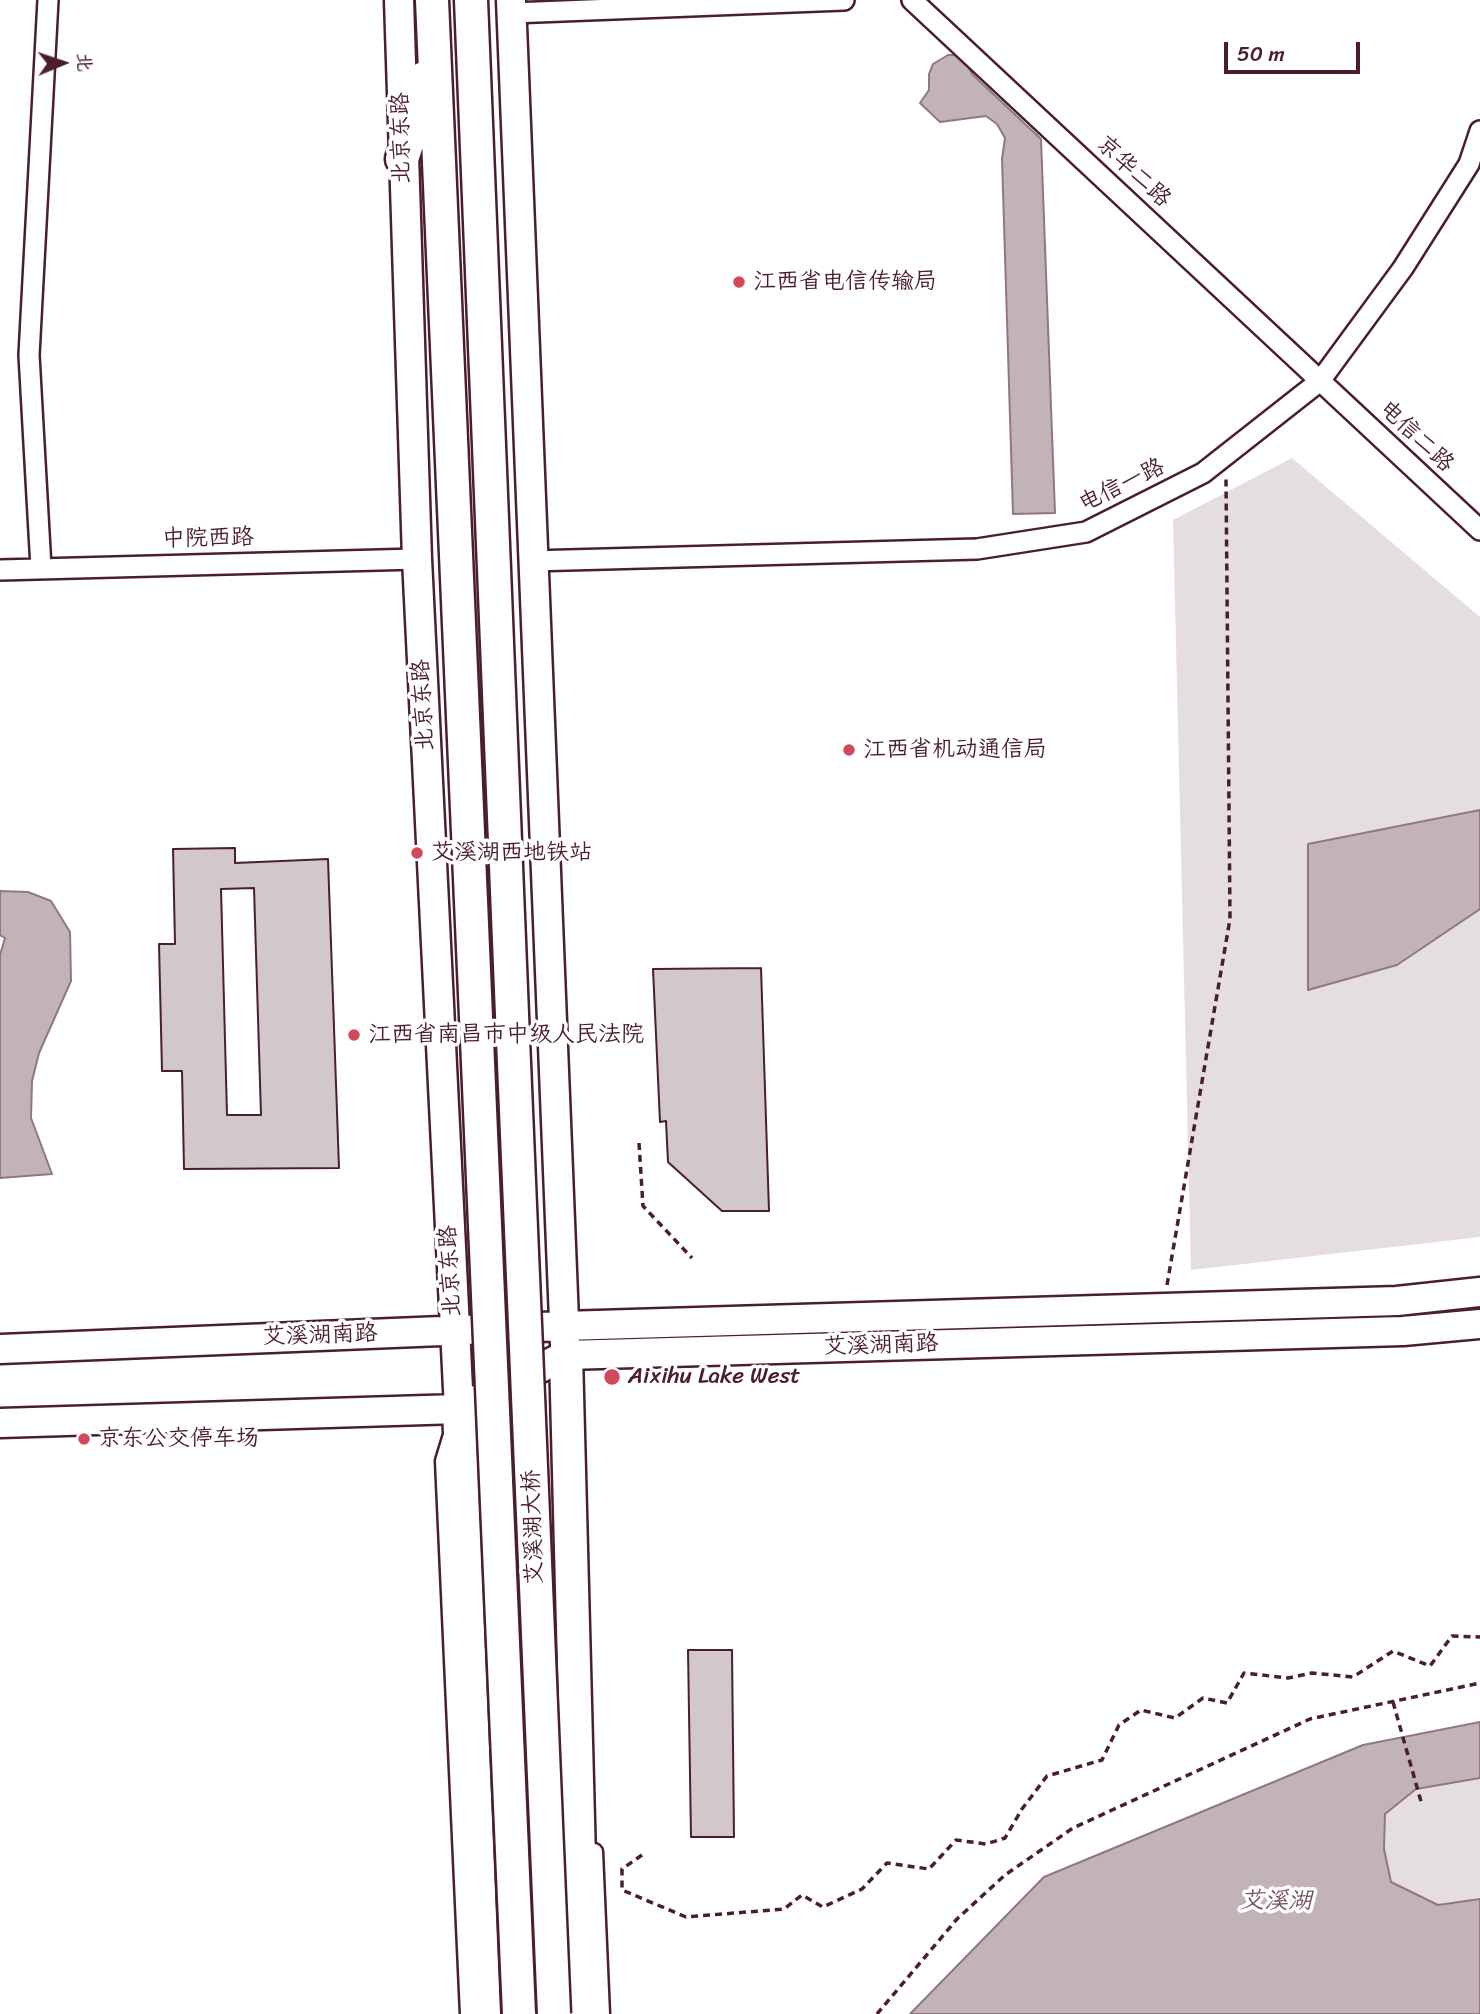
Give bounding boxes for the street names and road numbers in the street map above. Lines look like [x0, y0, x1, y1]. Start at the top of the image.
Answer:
street label: 北京东路 [387, 92, 417, 184]
street label: 京华二路 [1090, 131, 1176, 213]
street label: 电信二路 [1373, 396, 1459, 478]
street label: 电信一路 [1075, 453, 1169, 519]
street label: 中院西路 [162, 524, 254, 554]
street label: 北京东路 [408, 658, 440, 752]
street label: 北京东路 [435, 1224, 467, 1318]
street label: 艾溪湖南路 [262, 1320, 378, 1352]
street label: 艾溪湖南路 [823, 1330, 939, 1362]
street label: 艾溪湖大桥 [518, 1469, 550, 1585]

